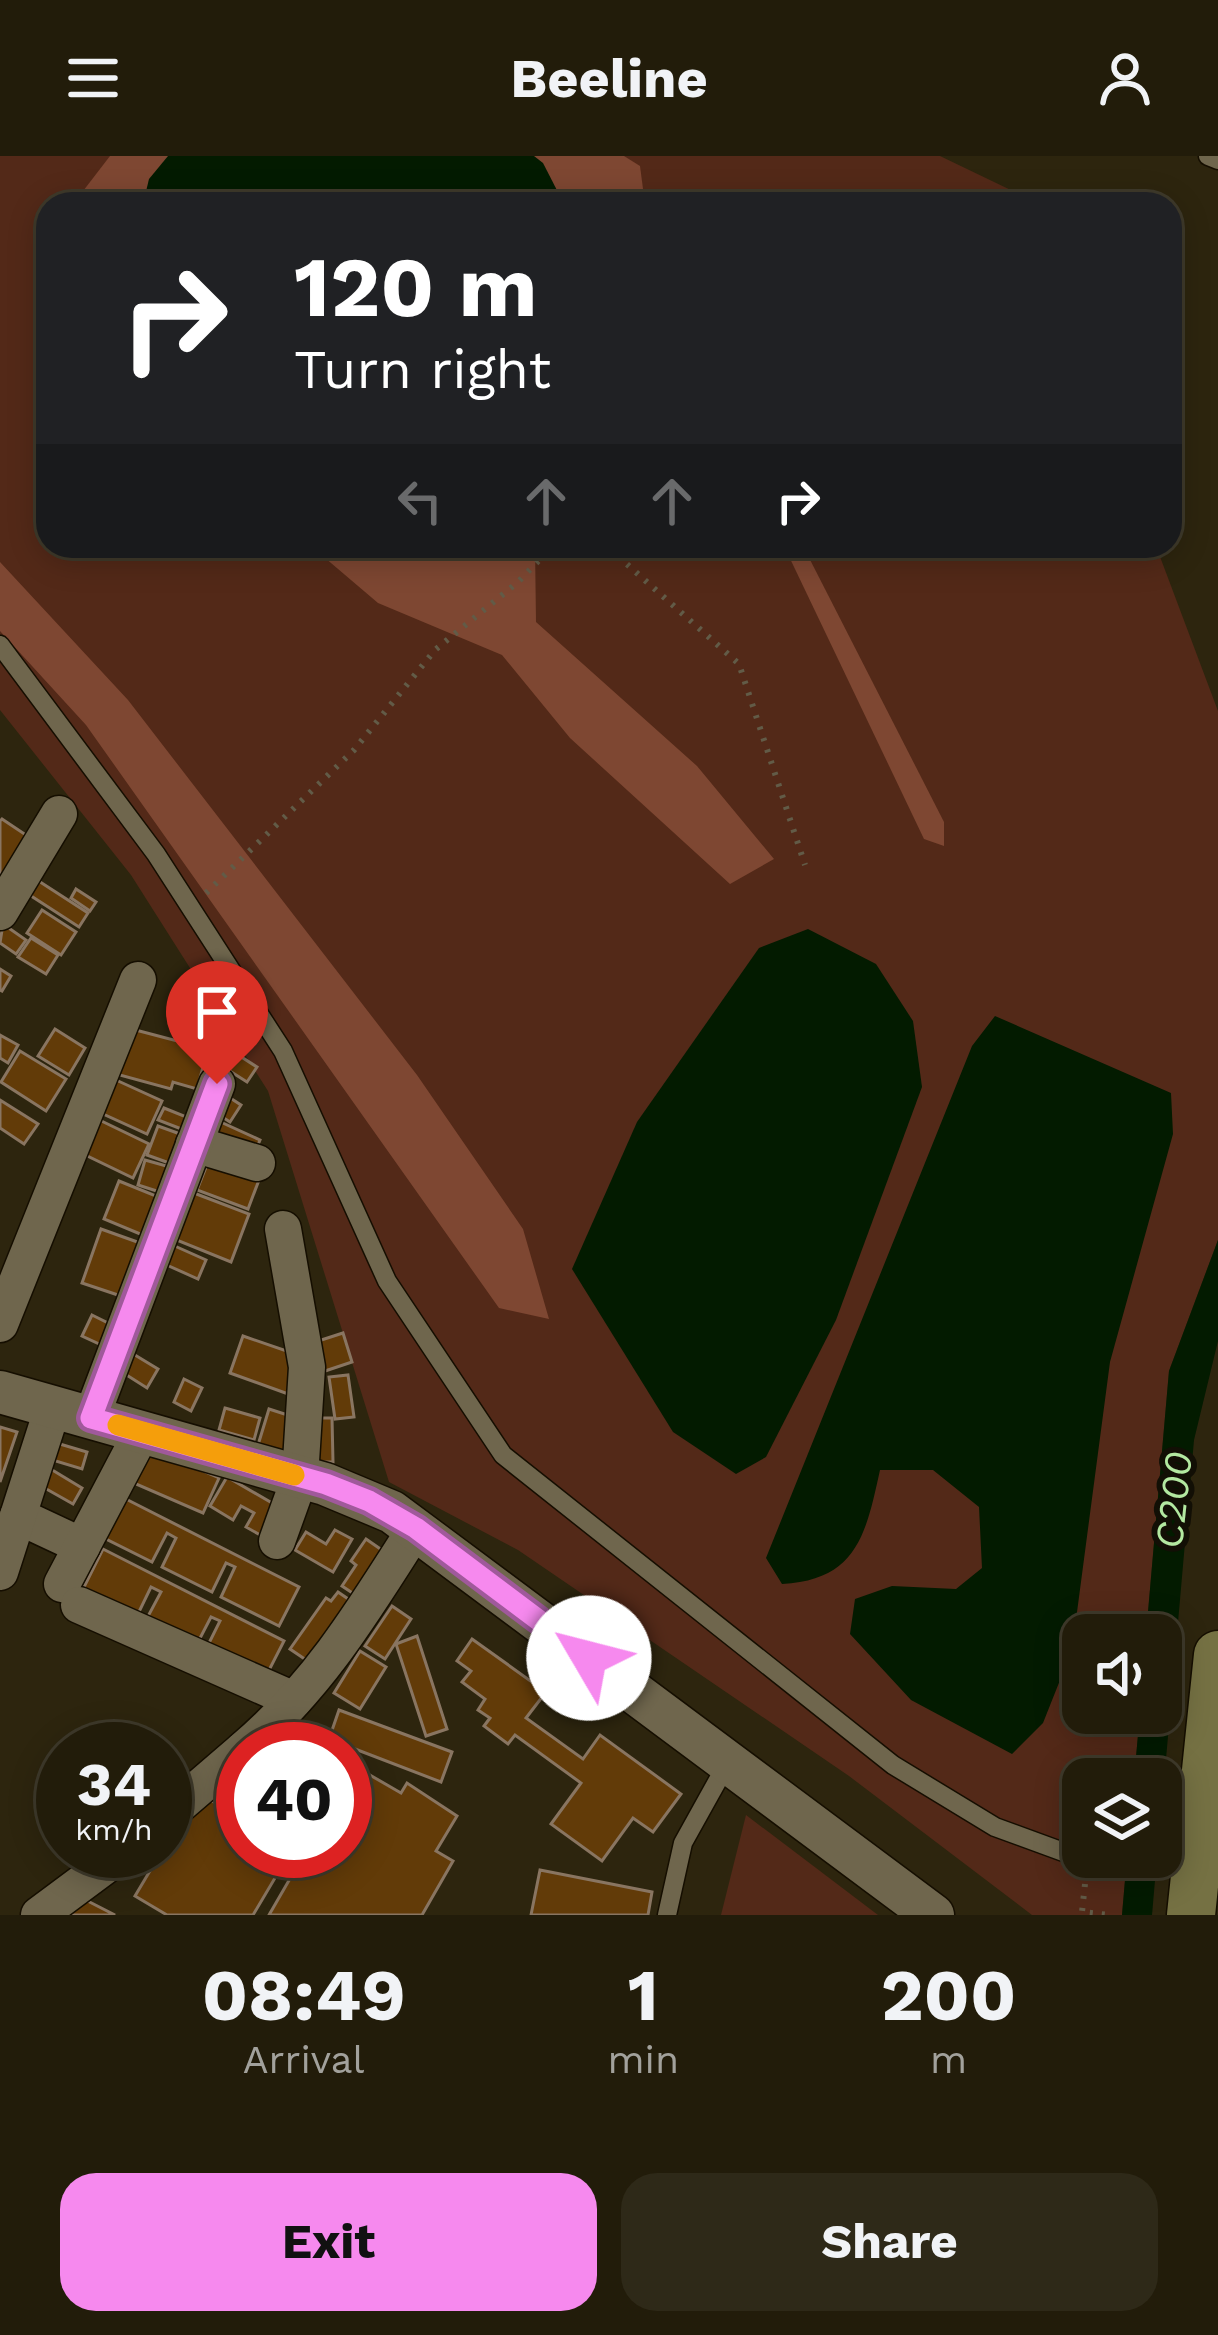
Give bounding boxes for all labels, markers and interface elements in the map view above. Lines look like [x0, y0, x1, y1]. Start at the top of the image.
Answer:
icon: menu [60, 45, 126, 111]
icon: person [1092, 45, 1158, 111]
text: Beeline [510, 47, 708, 110]
text: 120 m [294, 238, 537, 336]
icon: right [96, 240, 252, 396]
text: Turn right [294, 338, 551, 401]
icon: left [387, 468, 453, 534]
icon: ahead [513, 468, 579, 534]
icon: ahead [639, 468, 705, 534]
icon: right [765, 468, 831, 534]
pin [166, 961, 268, 1084]
icon: arrive [184, 979, 250, 1045]
water label: C200 [1146, 1449, 1201, 1551]
position arrow [526, 1595, 652, 1721]
map controls [1062, 1614, 1182, 1878]
button: sound [1062, 1614, 1182, 1734]
speed limit sign: 40 [216, 1722, 372, 1878]
text: 34 [77, 1749, 151, 1820]
button: layers [1062, 1758, 1182, 1878]
text: km/h [75, 1812, 153, 1847]
text: 08:49 [202, 1953, 406, 2037]
text: 1 [628, 1953, 659, 2037]
text: 200 [881, 1953, 1016, 2037]
text: Arrival [243, 2037, 365, 2082]
text: min [607, 2037, 679, 2082]
text: m [930, 2037, 967, 2082]
button: Exit [60, 2173, 597, 2311]
button: Share [621, 2173, 1158, 2311]

